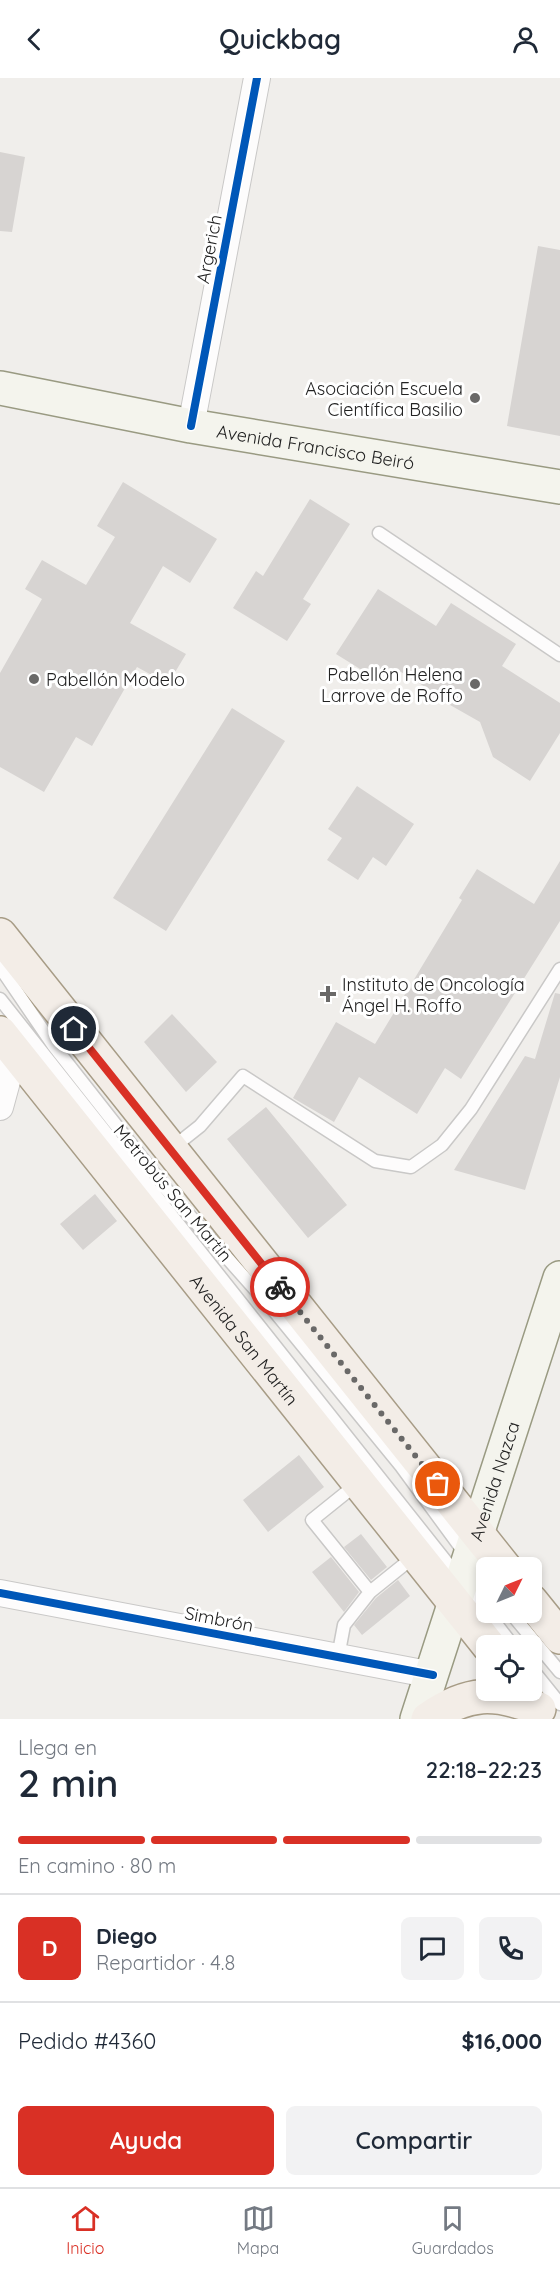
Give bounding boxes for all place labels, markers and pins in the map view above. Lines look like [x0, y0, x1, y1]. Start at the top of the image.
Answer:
place label: Asociación Escuela Científica Basilio [305, 377, 463, 421]
marker: Asociación Escuela Científica Basilio [468, 391, 482, 405]
place label: Pabellón Helena Larrove de Roffo [321, 663, 463, 707]
place label: Pabellón Modelo [46, 668, 185, 691]
marker: Pabellón Modelo [27, 672, 41, 686]
marker: Pabellón Helena Larrove de Roffo [468, 677, 482, 691]
place label: Instituto de Oncología Ángel H. Roffo [342, 973, 525, 1017]
marker: Instituto de Oncología Ángel H. Roffo [319, 985, 337, 1003]
pin [48, 1003, 99, 1054]
pin [412, 1458, 463, 1509]

